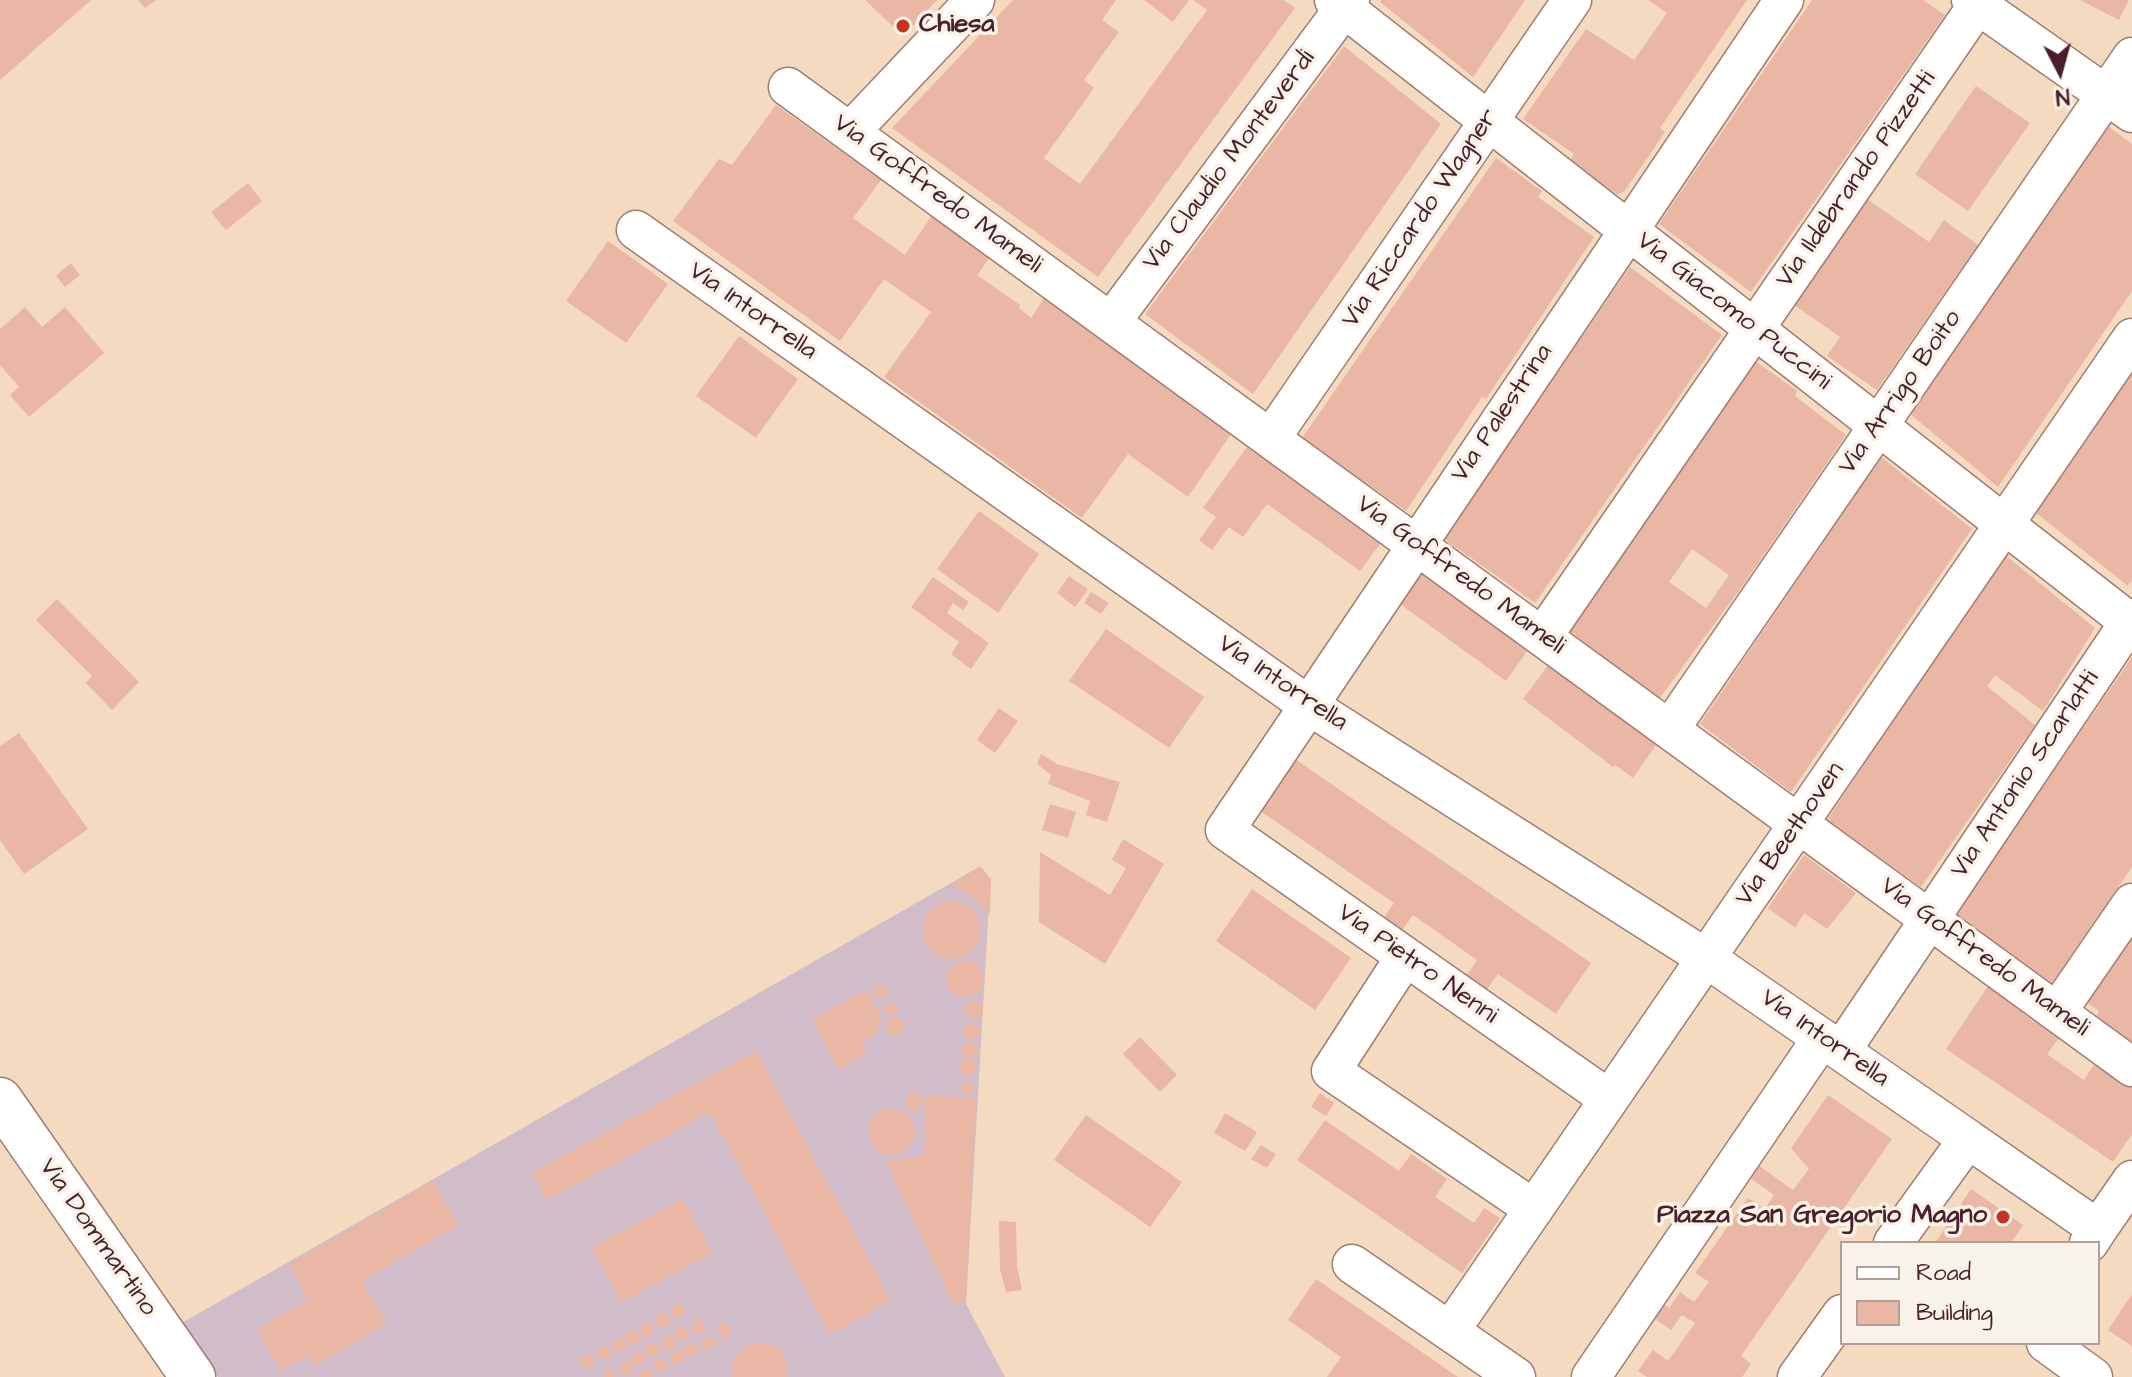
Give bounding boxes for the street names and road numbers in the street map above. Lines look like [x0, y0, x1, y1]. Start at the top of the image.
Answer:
street label: Via Claudio Monteverdi [1137, 45, 1323, 277]
street label: Via Ildebrando Pizzetti [1770, 65, 1944, 295]
street label: Via Riccardo Wagner [1336, 103, 1506, 335]
street label: Via Goffredo Mameli [826, 109, 1048, 281]
street label: Via Giacomo Puccini [1629, 226, 1837, 398]
street label: Via Intorrella [682, 256, 822, 368]
street label: Via Arrigo Boito [1833, 305, 1969, 481]
street label: Via Palestrina [1445, 339, 1561, 489]
street label: Via Goffredo Mameli [1349, 490, 1571, 662]
street label: Via Intorrella [1211, 629, 1353, 739]
street label: Via Antonio Scarlatti [1945, 665, 2107, 885]
street label: Via Beethoven [1730, 757, 1852, 913]
street label: Via Goffredo Mameli [1873, 872, 2095, 1044]
street label: Via Pietro Nenni [1331, 898, 1503, 1032]
street label: Via Intorrella [1754, 983, 1894, 1095]
street label: Via Dommartino [31, 1153, 163, 1323]

